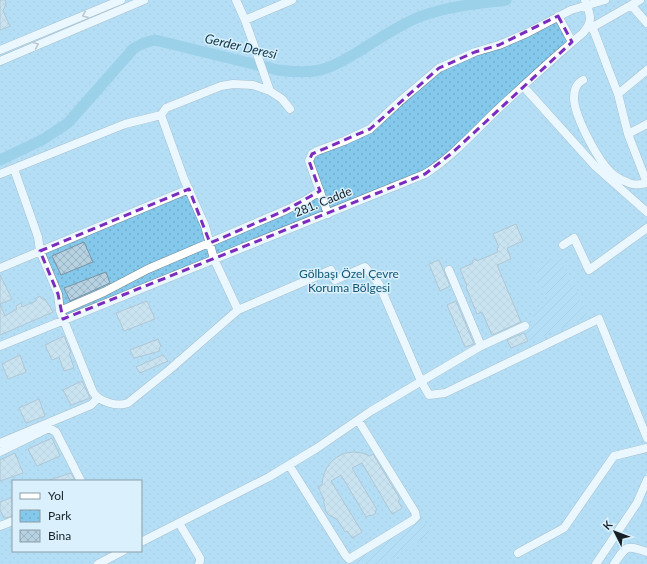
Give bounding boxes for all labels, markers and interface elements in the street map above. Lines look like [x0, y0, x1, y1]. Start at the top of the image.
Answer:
one-way arrow [81, 10, 89, 18]
water label: Gerder Deresi [203, 30, 279, 62]
one-way arrow [32, 42, 39, 50]
street label: 281. Cadde [292, 183, 354, 220]
park label: Gölbaşı Özel Çevre Koruma Bölgesi [299, 266, 399, 295]
legend [12, 480, 142, 552]
text: Yol [48, 488, 64, 503]
text: Park [48, 508, 72, 523]
north arrow [595, 512, 635, 552]
text: K [600, 517, 615, 532]
text: Bina [48, 528, 71, 543]

